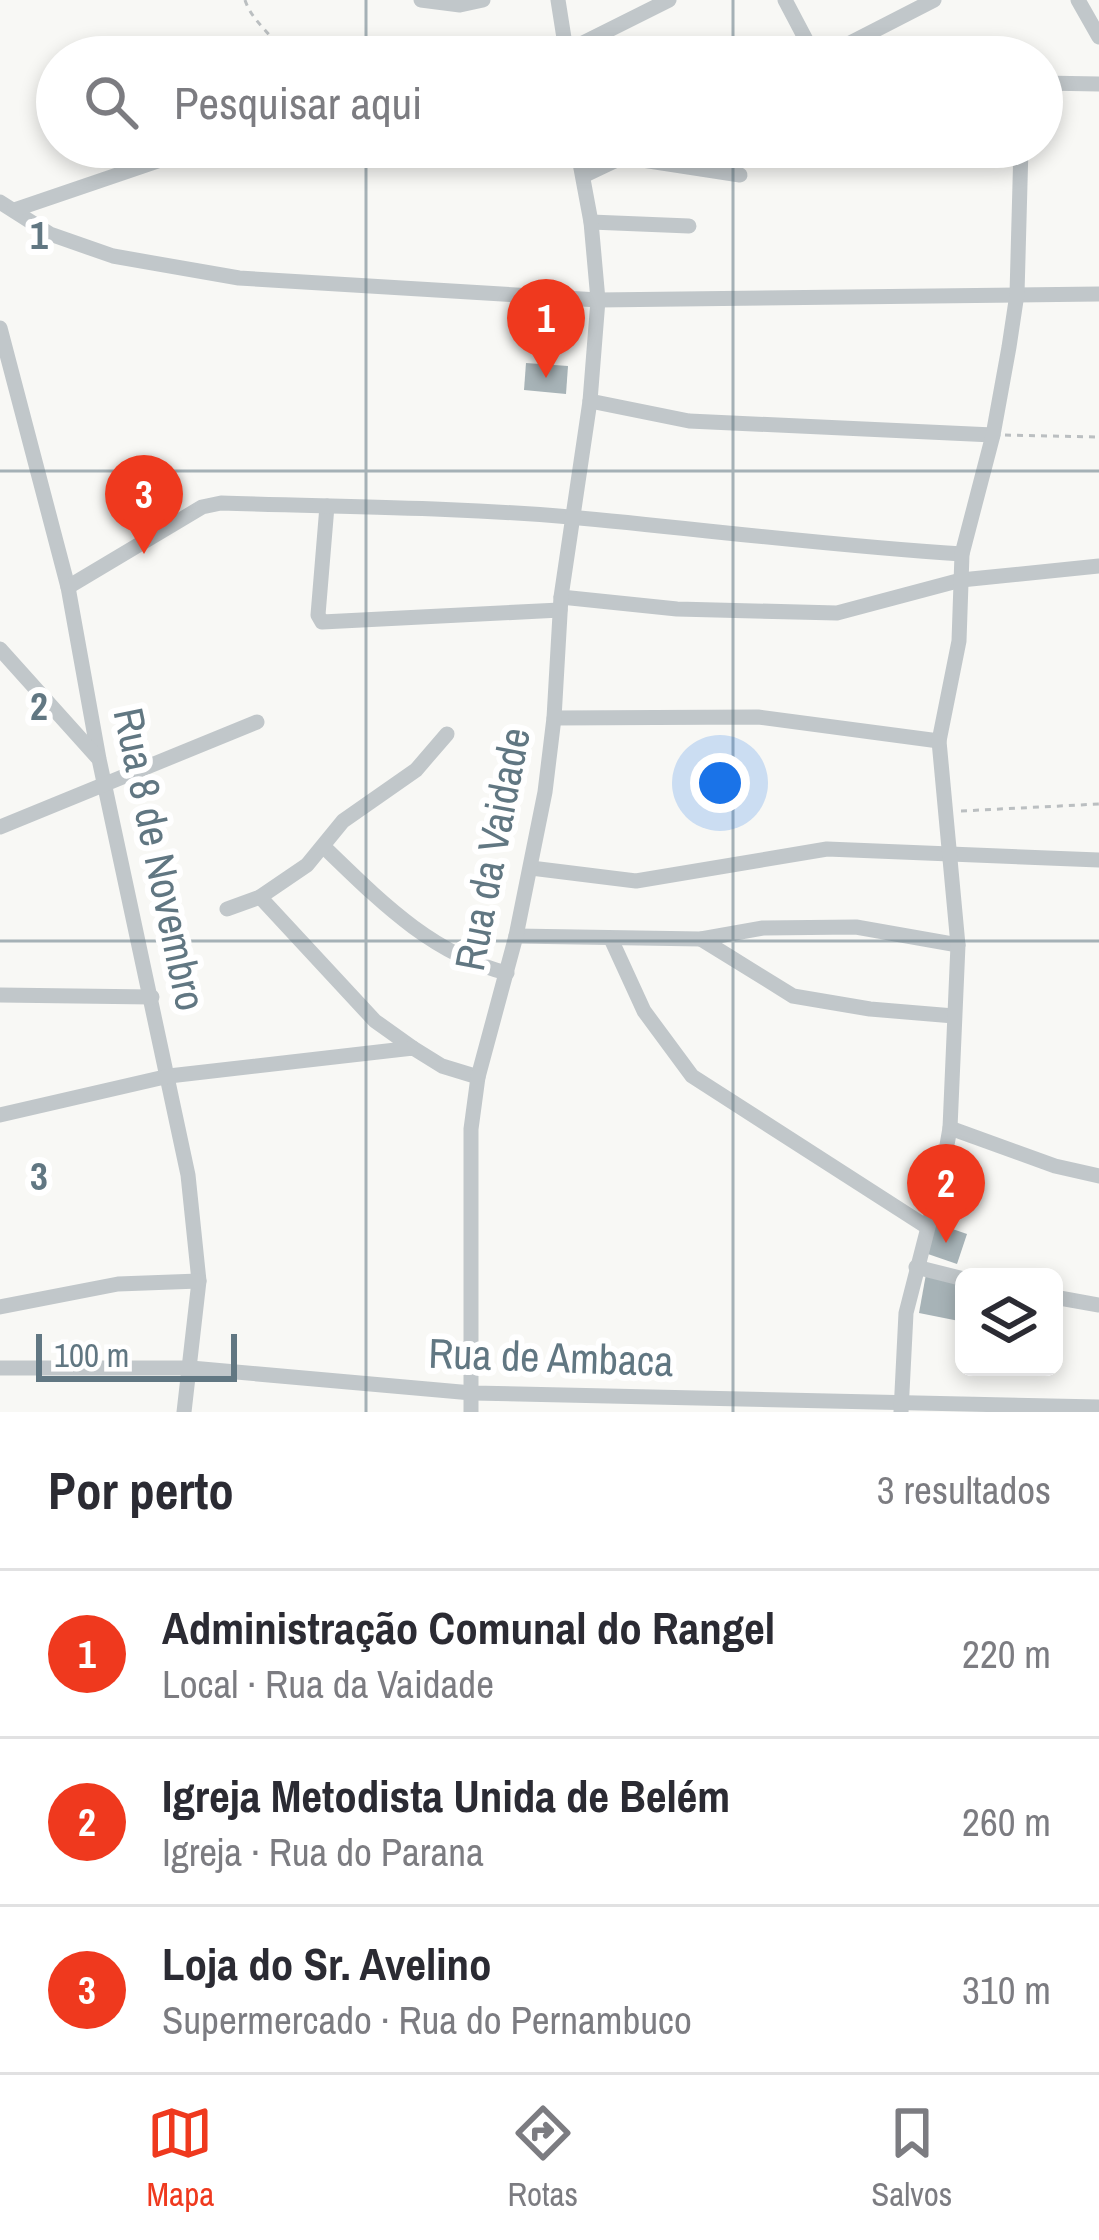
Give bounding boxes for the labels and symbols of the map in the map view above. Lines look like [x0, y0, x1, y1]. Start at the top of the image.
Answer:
text: 1 [30, 209, 48, 261]
pin: 1 [507, 279, 585, 378]
pin: 3 [105, 455, 183, 554]
text: 2 [30, 680, 48, 732]
street label: Rua 8 de Novembro [101, 702, 219, 1016]
street label: Rua da Vaidade [441, 723, 543, 975]
your location [690, 753, 750, 813]
pin: 2 [907, 1144, 985, 1243]
text: 3 [30, 1150, 48, 1202]
street label: Rua de Ambaca [428, 1325, 674, 1389]
scale bar [36, 1328, 237, 1381]

